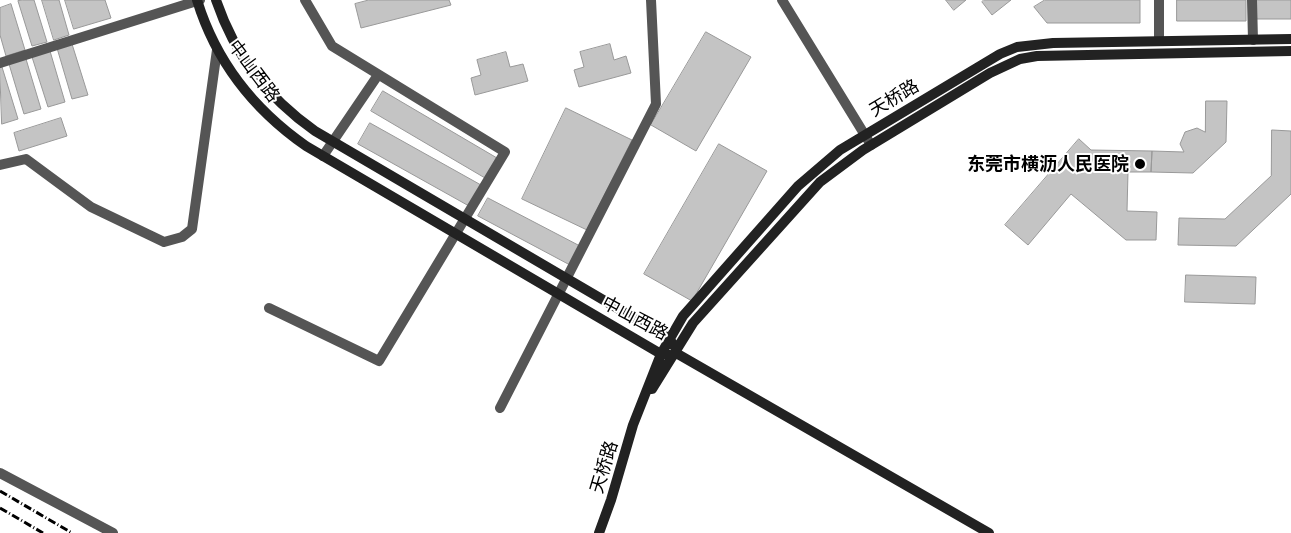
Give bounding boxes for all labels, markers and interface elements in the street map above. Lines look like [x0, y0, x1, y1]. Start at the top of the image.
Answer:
street label: 中山西路 [224, 36, 284, 106]
street label: 天桥路 [865, 75, 923, 121]
place label: 东莞市横沥人民医院 [967, 153, 1129, 175]
marker: 东莞市横沥人民医院 [1133, 157, 1147, 171]
street label: 中山西路 [598, 292, 672, 344]
street label: 天桥路 [586, 438, 622, 496]

